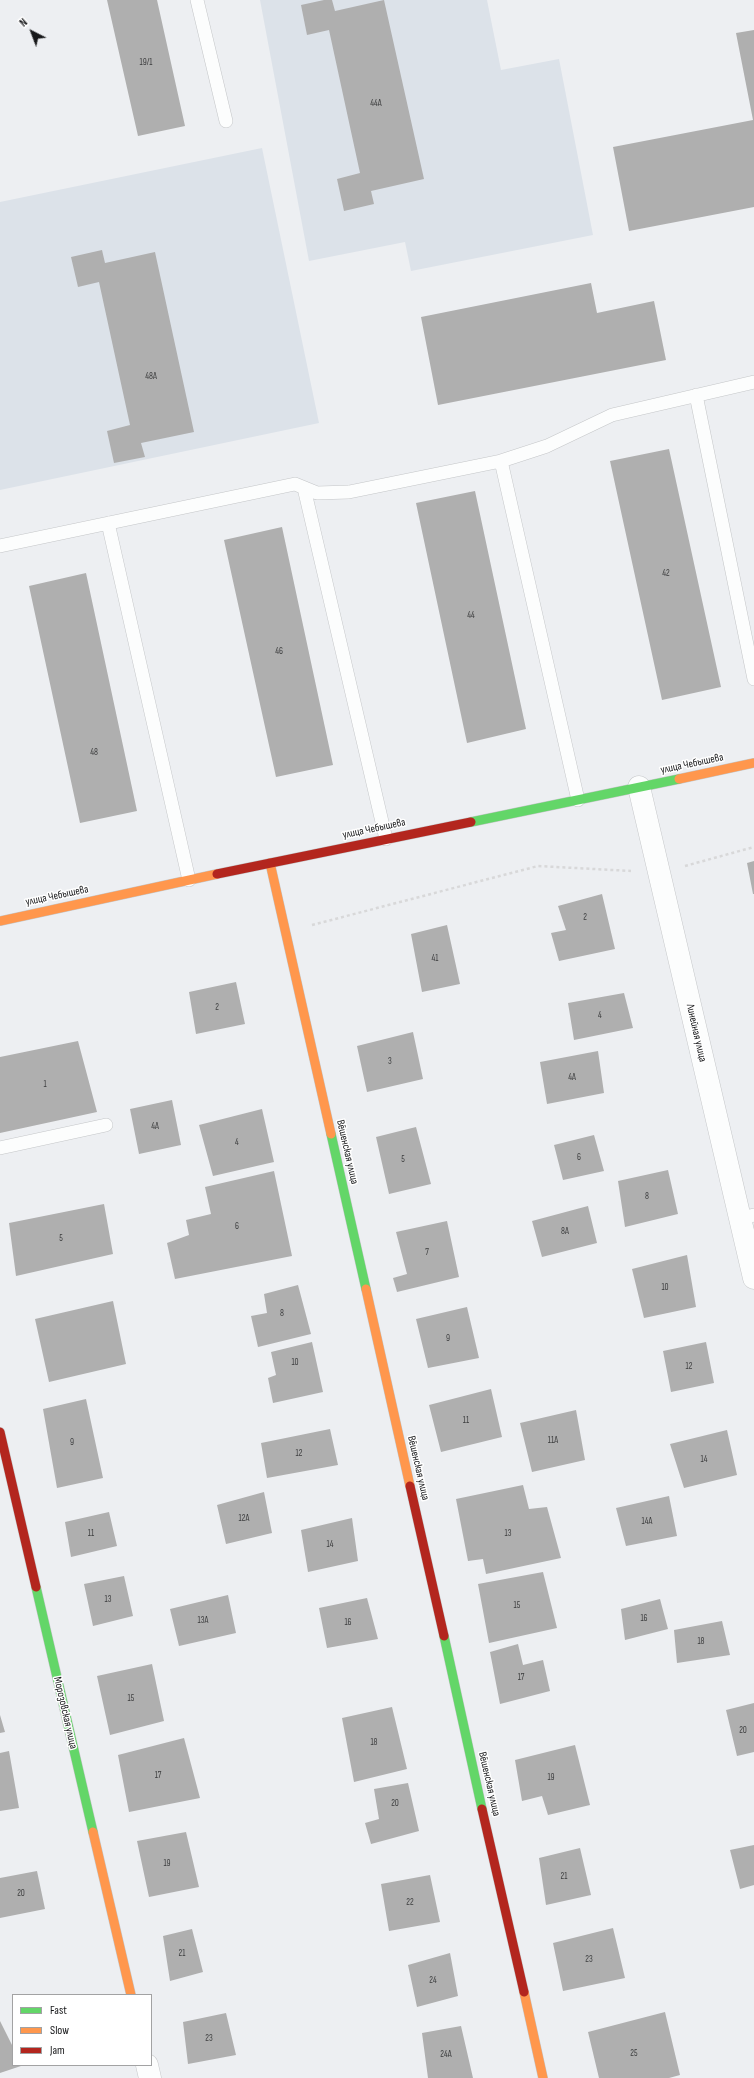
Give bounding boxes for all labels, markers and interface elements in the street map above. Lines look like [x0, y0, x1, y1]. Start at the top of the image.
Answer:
north arrow [12, 12, 52, 52]
text: N [17, 16, 30, 30]
house number: 19/1 [140, 58, 152, 68]
house number: 44А [370, 99, 382, 109]
house number: 48А [145, 372, 157, 382]
house number: 42 [662, 569, 670, 579]
house number: 44 [467, 611, 475, 621]
house number: 46 [275, 647, 283, 657]
house number: 48 [90, 748, 98, 758]
street label: улица Чебышева [659, 751, 725, 777]
street label: улица Чебышева [341, 816, 407, 842]
street label: улица Чебышева [24, 883, 90, 909]
house number: 2 [583, 913, 587, 923]
house number: 41 [432, 954, 438, 964]
house number: 2 [215, 1003, 219, 1013]
street label: Линейная улица [683, 1003, 709, 1063]
house number: 4 [598, 1011, 602, 1021]
house number: 3 [388, 1057, 392, 1067]
house number: 4А [568, 1073, 576, 1083]
house number: 1 [43, 1080, 47, 1090]
street label: Вёшенская улица [333, 1119, 361, 1185]
house number: 4А [151, 1122, 159, 1132]
house number: 4 [235, 1138, 239, 1148]
house number: 6 [577, 1153, 581, 1163]
house number: 5 [401, 1155, 405, 1165]
house number: 8 [645, 1192, 649, 1202]
house number: 6 [235, 1222, 239, 1232]
house number: 8А [561, 1227, 569, 1237]
house number: 5 [59, 1234, 63, 1244]
house number: 7 [425, 1248, 429, 1258]
house number: 10 [661, 1283, 669, 1293]
house number: 8 [280, 1309, 284, 1319]
house number: 9 [446, 1334, 450, 1344]
house number: 10 [291, 1358, 299, 1368]
house number: 12 [686, 1362, 692, 1372]
house number: 11 [463, 1416, 469, 1426]
street label: Вёшенская улица [404, 1435, 432, 1501]
house number: 11А [548, 1436, 558, 1446]
house number: 9 [70, 1438, 74, 1448]
house number: 12 [296, 1449, 302, 1459]
house number: 14 [701, 1455, 707, 1465]
house number: 12А [239, 1514, 249, 1524]
house number: 14А [642, 1517, 652, 1527]
house number: 11 [88, 1529, 94, 1539]
house number: 13 [505, 1529, 511, 1539]
house number: 14 [327, 1540, 333, 1550]
house number: 13 [105, 1595, 111, 1605]
house number: 15 [514, 1601, 520, 1611]
house number: 16 [640, 1614, 648, 1624]
house number: 13А [198, 1616, 208, 1626]
house number: 16 [344, 1618, 352, 1628]
house number: 18 [697, 1637, 705, 1647]
house number: 17 [518, 1673, 524, 1683]
street label: Морозовская улица [50, 1676, 80, 1750]
house number: 15 [128, 1694, 134, 1704]
house number: 20 [739, 1726, 747, 1736]
house number: 18 [370, 1738, 378, 1748]
street label: Вёшенская улица [475, 1751, 503, 1817]
house number: 17 [155, 1771, 161, 1781]
house number: 19 [547, 1773, 555, 1783]
house number: 20 [391, 1799, 399, 1809]
house number: 19 [163, 1859, 171, 1869]
house number: 21 [561, 1872, 567, 1882]
house number: 20 [17, 1889, 25, 1899]
house number: 22 [406, 1898, 414, 1908]
house number: 21 [179, 1949, 185, 1959]
house number: 23 [585, 1955, 593, 1965]
house number: 24 [429, 1976, 437, 1986]
legend [12, 1994, 152, 2066]
text: Fast [50, 2003, 67, 2018]
text: Slow [50, 2023, 69, 2038]
house number: 23 [205, 2034, 213, 2044]
text: Jam [50, 2043, 65, 2058]
house number: 25 [630, 2049, 638, 2059]
house number: 24А [440, 2050, 452, 2060]

